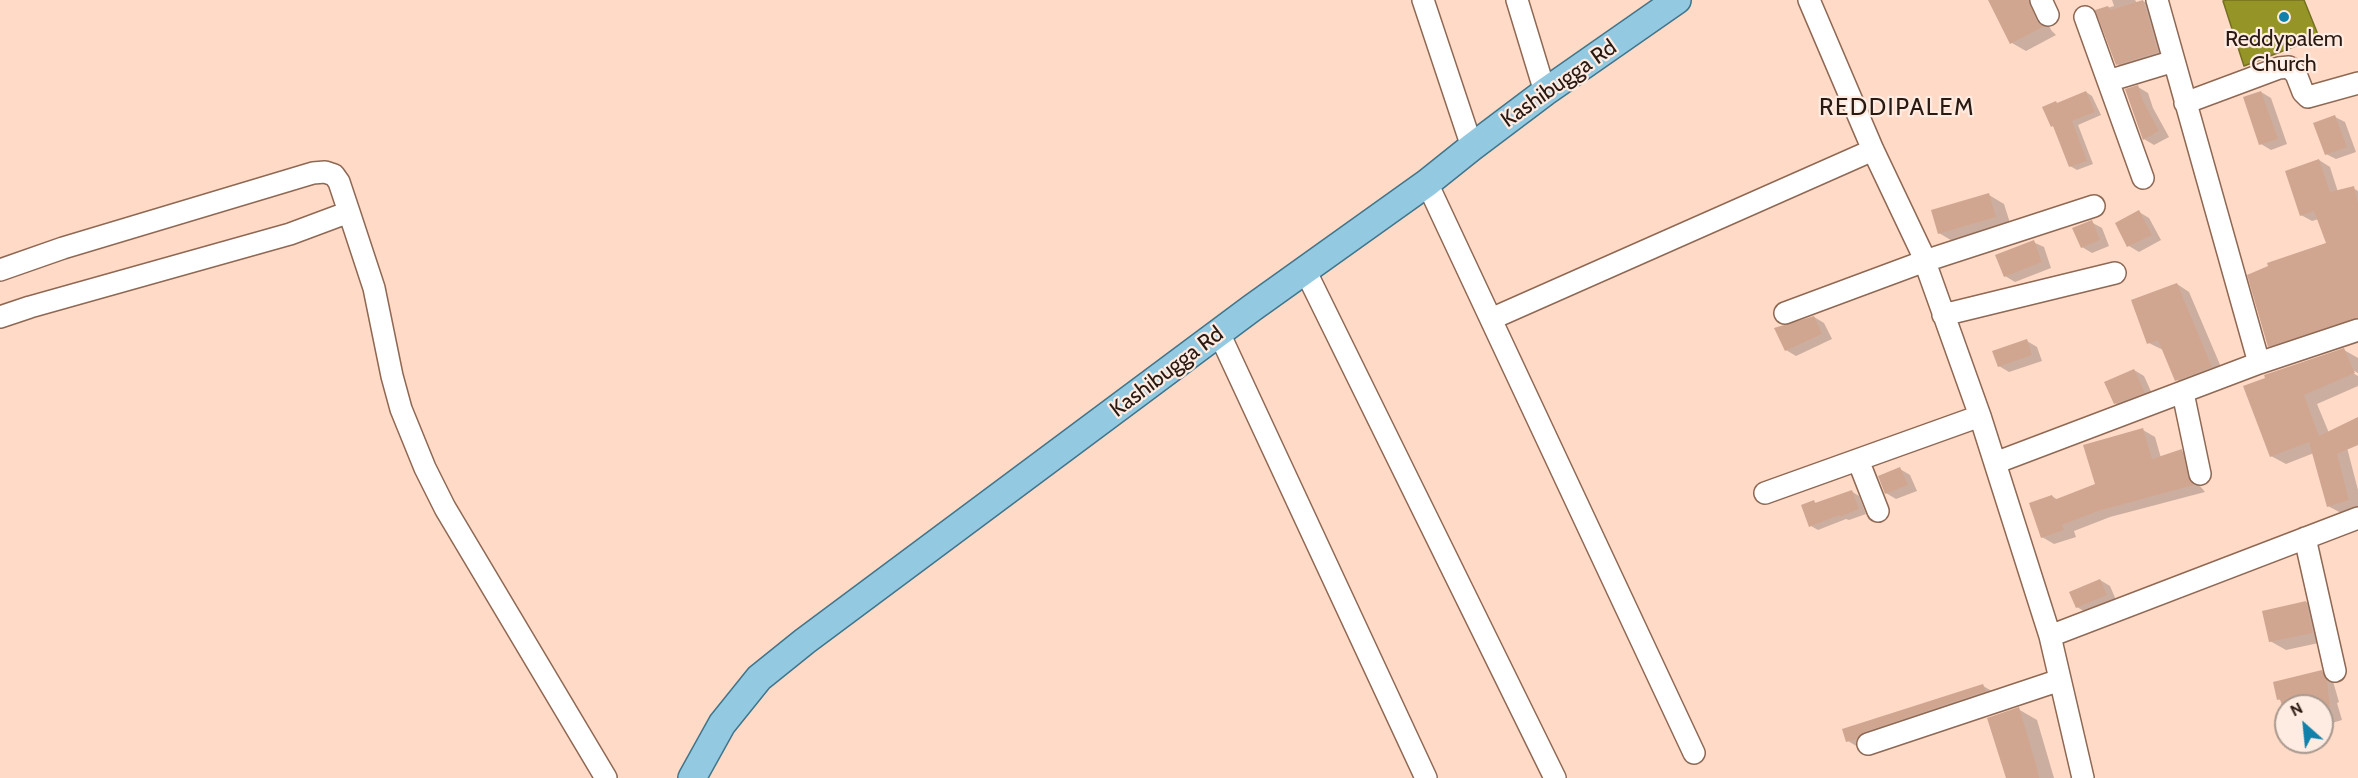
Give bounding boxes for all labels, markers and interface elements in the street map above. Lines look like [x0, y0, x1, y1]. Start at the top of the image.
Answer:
marker: Reddypalem Church [2277, 10, 2291, 24]
place label: Reddypalem Church [2225, 27, 2343, 78]
street label: Kashibugga Rd [1496, 34, 1622, 134]
district label: REDDIPALEM [1819, 94, 1975, 122]
street label: Kashibugga Rd [1105, 321, 1229, 423]
north arrow [2274, 694, 2334, 754]
text: N [2287, 698, 2306, 720]

